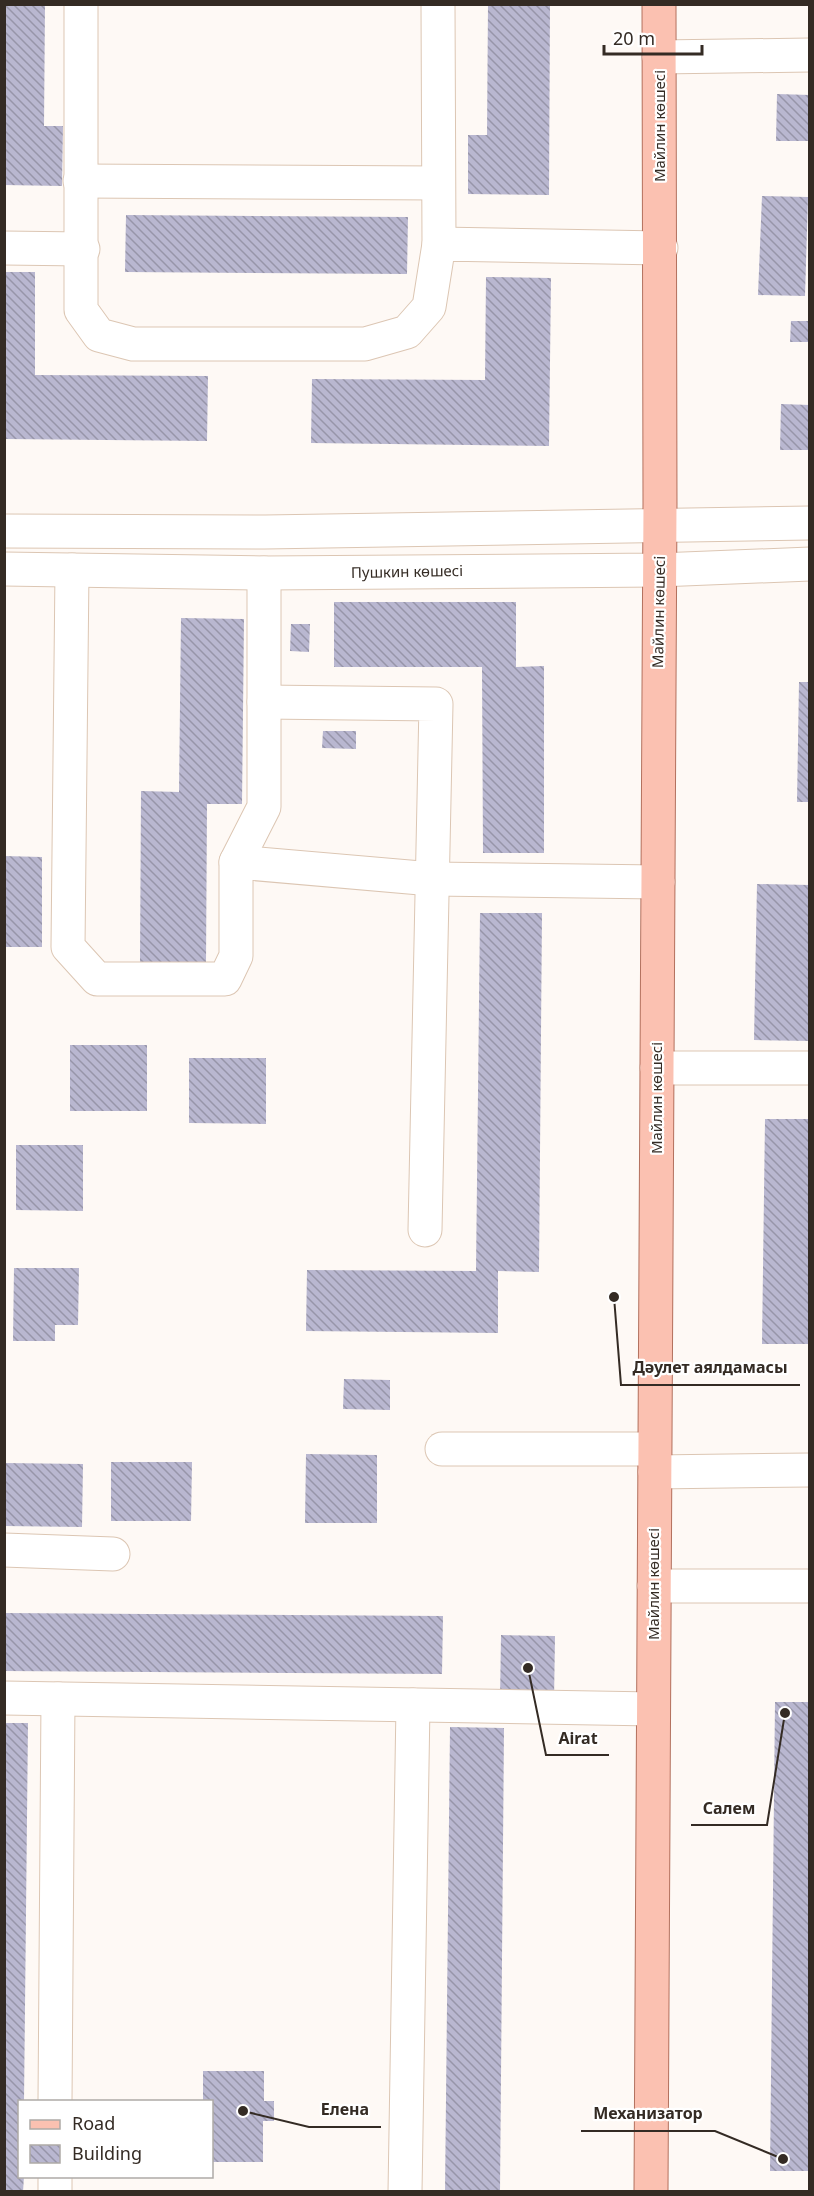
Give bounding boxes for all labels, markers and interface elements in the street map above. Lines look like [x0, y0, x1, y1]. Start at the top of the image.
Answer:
scale bar [604, 18, 702, 56]
text: 20 m [613, 26, 655, 50]
street label: Майлин көшесі [649, 70, 669, 182]
street label: Майлин көшесі [647, 556, 669, 668]
street label: Пушкин көшесі [351, 560, 463, 582]
street label: Майлин көшесі [646, 1042, 666, 1154]
callout: Дәулет аялдамасы [621, 1351, 800, 1385]
text: Дәулет аялдамасы [632, 1356, 788, 1378]
street label: Майлин көшесі [643, 1528, 663, 1640]
callout: Airat [546, 1721, 609, 1755]
text: Airat [558, 1727, 598, 1749]
callout: Салем [691, 1791, 767, 1825]
text: Салем [703, 1797, 755, 1819]
callout: Елена [309, 2093, 381, 2127]
callout: Механизатор [581, 2097, 715, 2131]
text: Елена [321, 2098, 369, 2120]
legend [18, 2100, 213, 2178]
text: Механизатор [593, 2102, 703, 2124]
text: Road [72, 2111, 115, 2135]
text: Building [72, 2141, 142, 2165]

